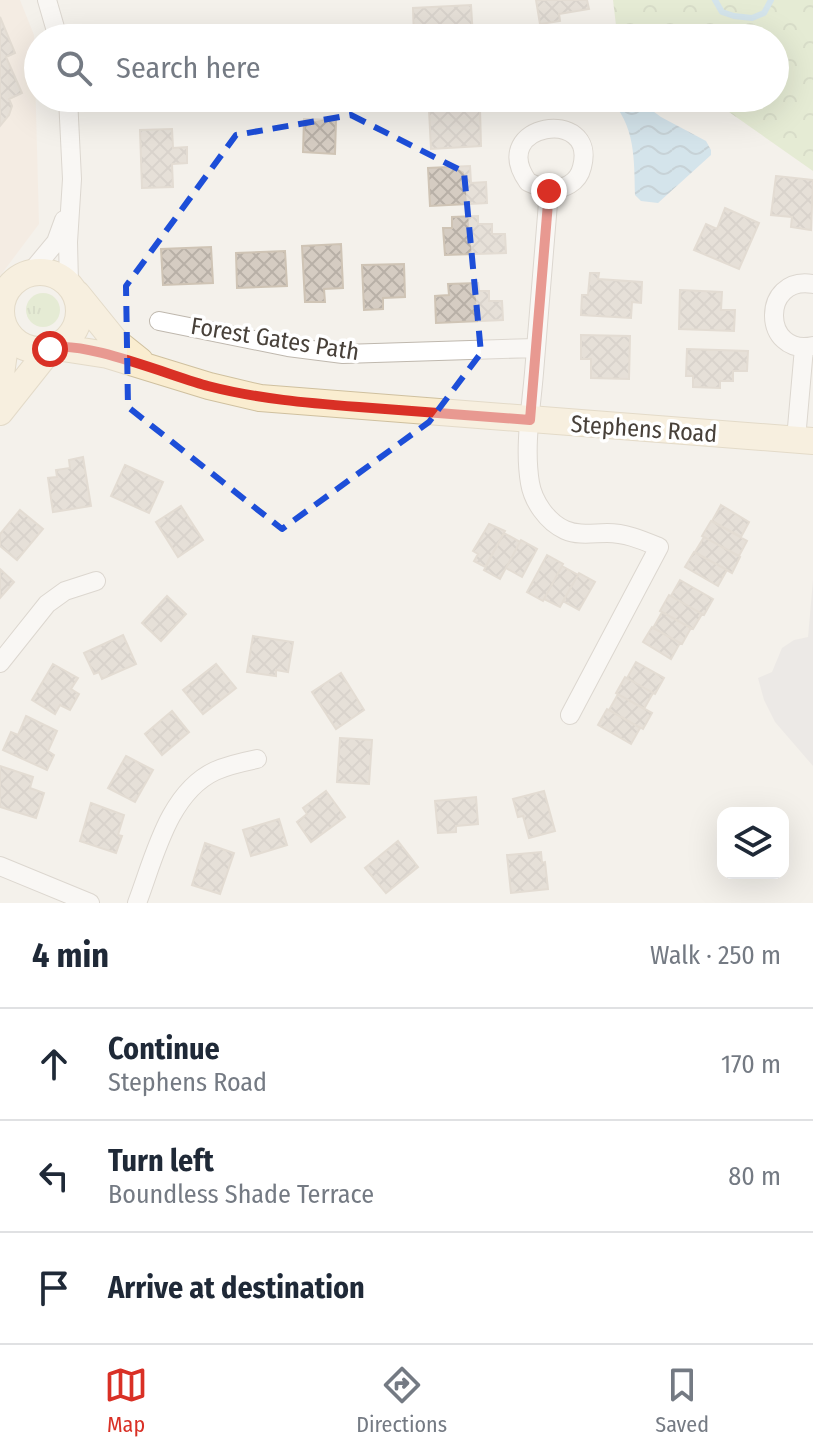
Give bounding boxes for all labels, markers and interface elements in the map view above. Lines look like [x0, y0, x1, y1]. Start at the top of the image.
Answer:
search box [24, 24, 789, 112]
icon: search [52, 46, 96, 90]
text: Search here [116, 50, 261, 86]
route end [531, 173, 567, 209]
street label: Forest Gates Path [189, 312, 361, 366]
route start [32, 331, 68, 367]
street label: Stephens Road [570, 410, 718, 448]
map controls [717, 807, 789, 879]
button: layers [717, 807, 789, 879]
text: 4 min [32, 935, 109, 976]
text: Walk · 250 m [650, 940, 781, 971]
text: Continue [108, 1031, 220, 1067]
icon: ahead [32, 1042, 76, 1086]
text: 170 m [721, 1049, 781, 1080]
text: Stephens Road [108, 1067, 267, 1098]
text: Turn left [108, 1143, 214, 1179]
icon: left [32, 1154, 76, 1198]
text: 80 m [728, 1161, 781, 1192]
text: Boundless Shade Terrace [108, 1179, 374, 1210]
icon: arrive [32, 1266, 76, 1310]
text: Arrive at destination [108, 1270, 365, 1306]
tab: Map [104, 1363, 148, 1438]
tab: Directions [356, 1363, 447, 1438]
tab: Saved [655, 1363, 709, 1438]

